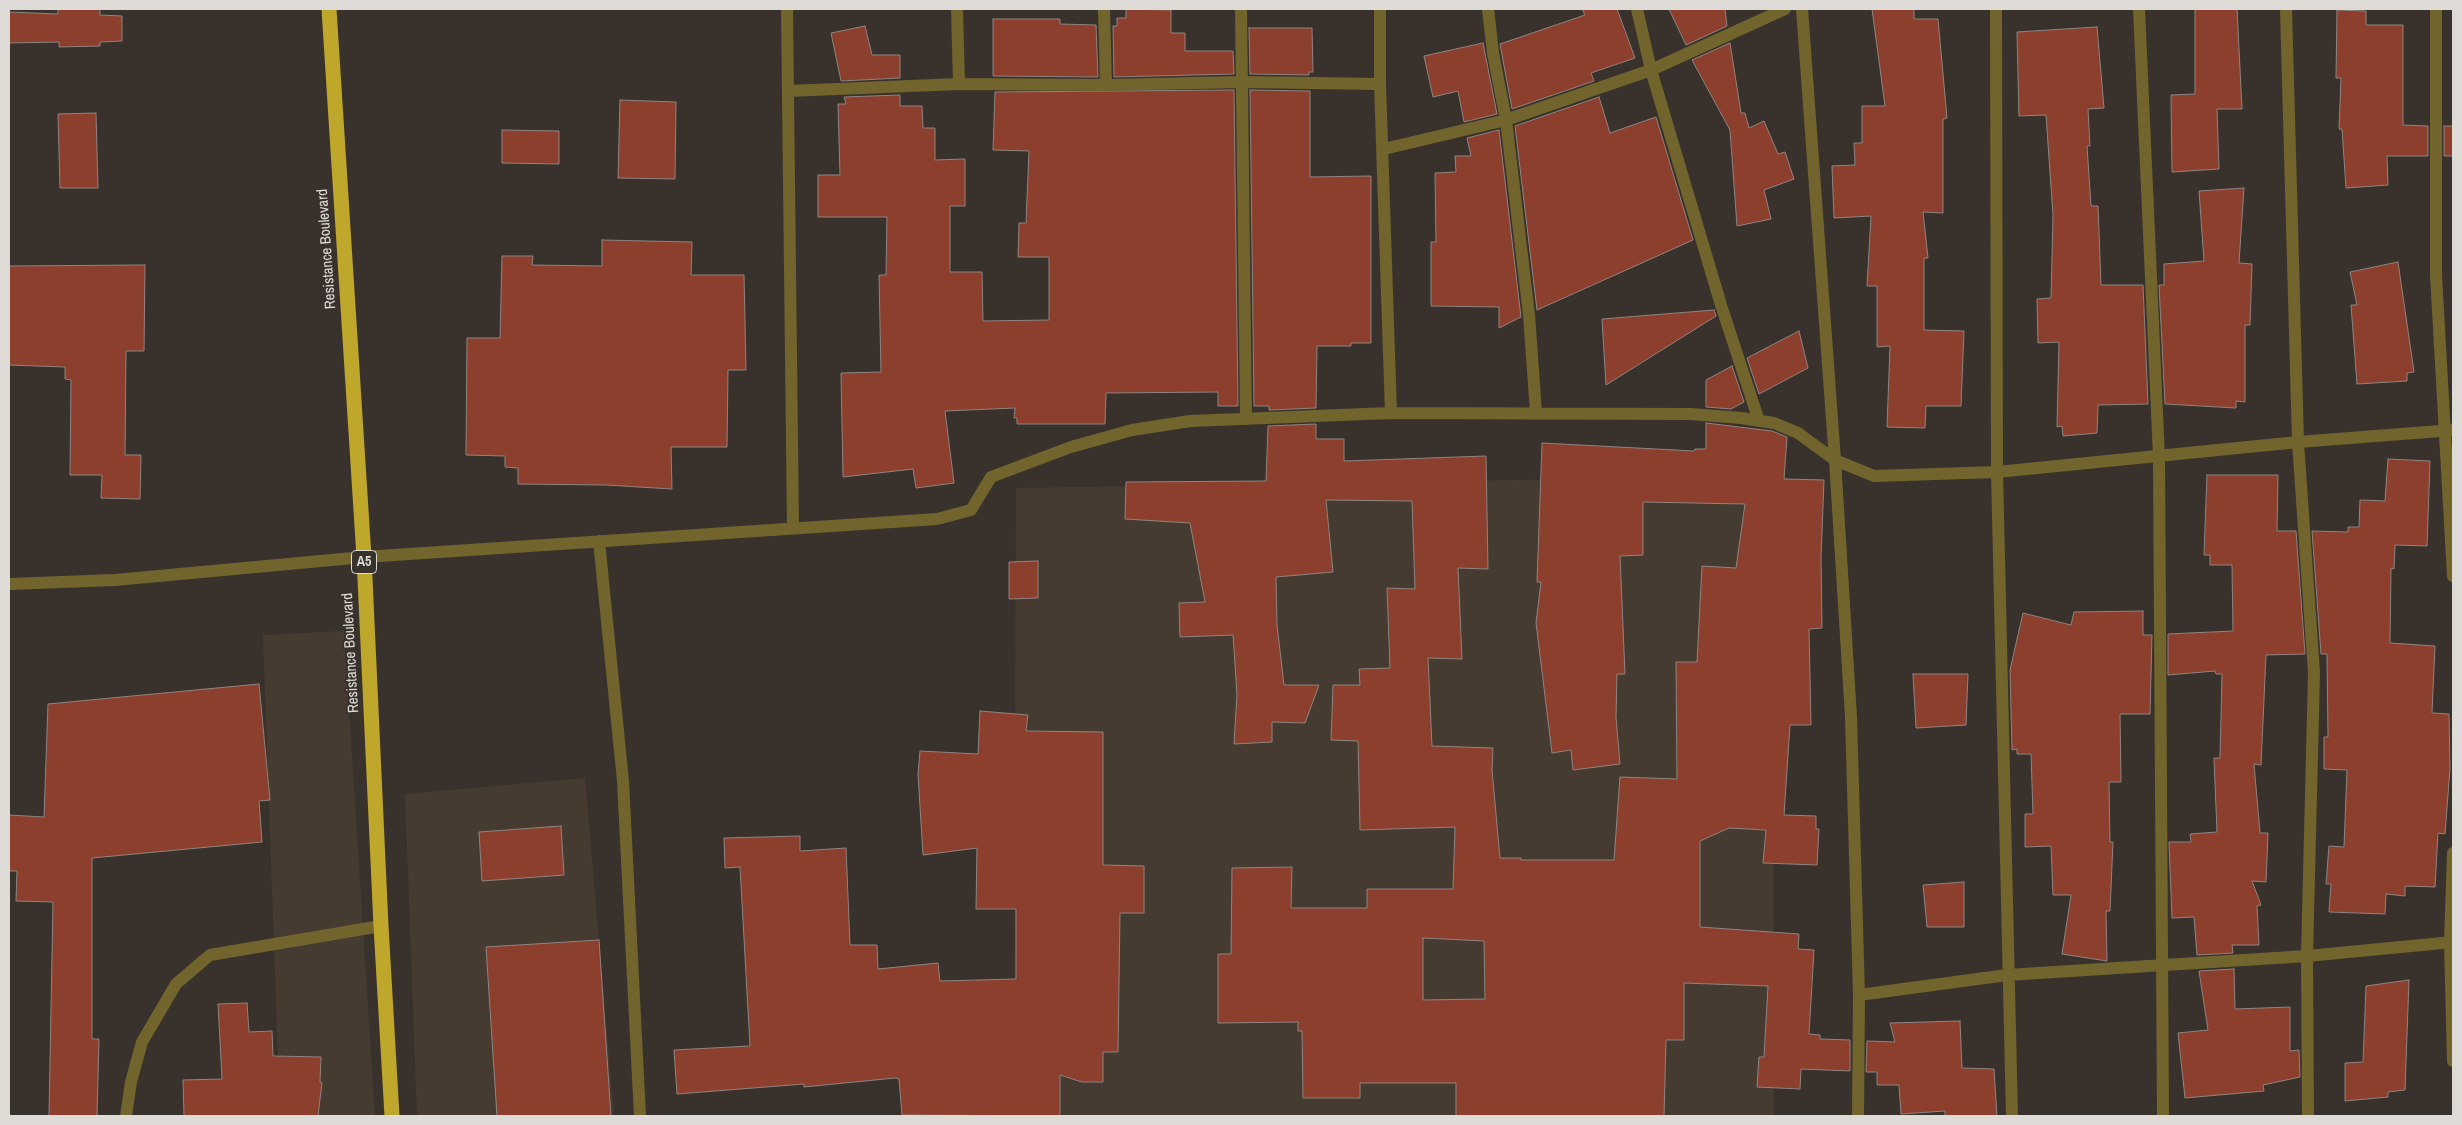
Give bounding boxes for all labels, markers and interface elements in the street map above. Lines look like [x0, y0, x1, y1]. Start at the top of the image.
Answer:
street label: Resistance Boulevard [314, 188, 340, 310]
road number: A5 [352, 550, 376, 574]
street label: Resistance Boulevard [339, 592, 363, 714]

